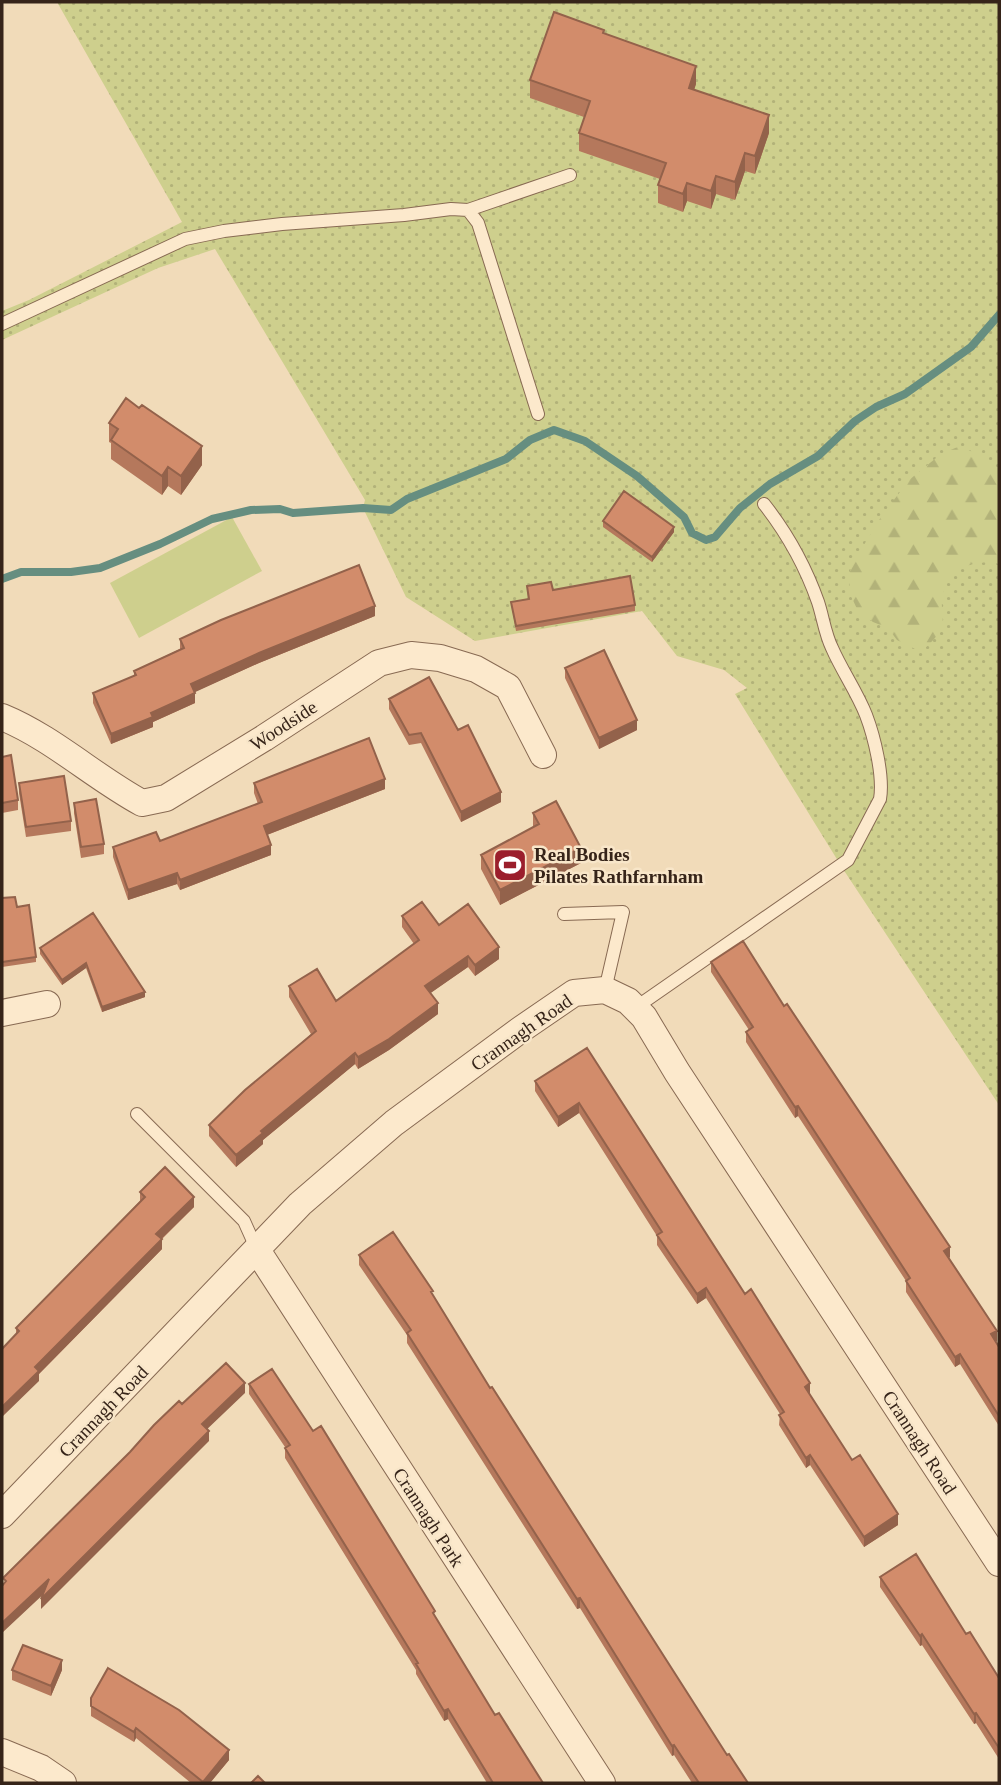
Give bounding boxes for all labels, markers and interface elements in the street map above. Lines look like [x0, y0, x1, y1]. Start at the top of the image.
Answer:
street label: Woodside [246, 696, 321, 755]
place label: Real Bodies Pilates Rathfarnham [534, 844, 704, 887]
sports icon: Real Bodies Pilates Rathfarnham [491, 846, 529, 884]
street label: Crannagh Road [467, 989, 576, 1075]
street label: Crannagh Road [55, 1361, 152, 1461]
street label: Crannagh Road [878, 1387, 961, 1498]
street label: Crannagh Park [389, 1464, 469, 1571]

